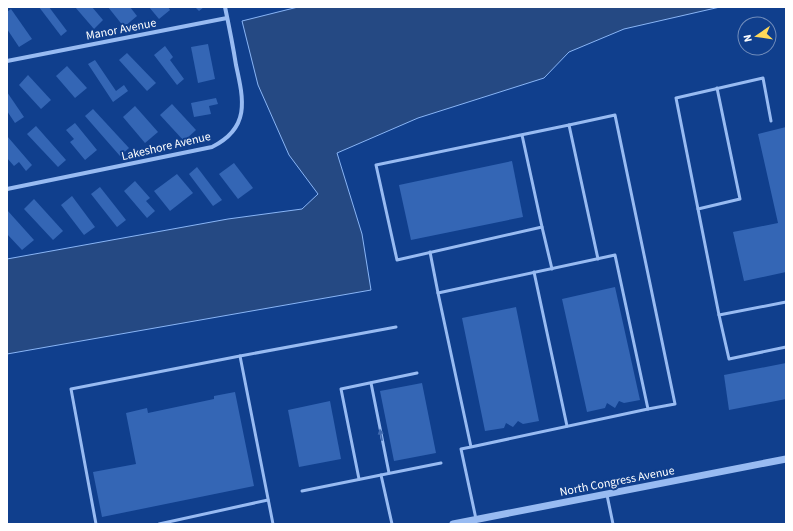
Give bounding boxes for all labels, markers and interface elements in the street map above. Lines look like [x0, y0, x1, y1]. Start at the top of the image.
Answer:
street label: Manor Avenue [84, 14, 158, 45]
north arrow [737, 16, 777, 56]
text: N [740, 33, 756, 43]
street label: Lakeshore Avenue [120, 128, 212, 165]
one-way arrow [378, 428, 384, 441]
street label: North Congress Avenue [558, 462, 676, 501]

